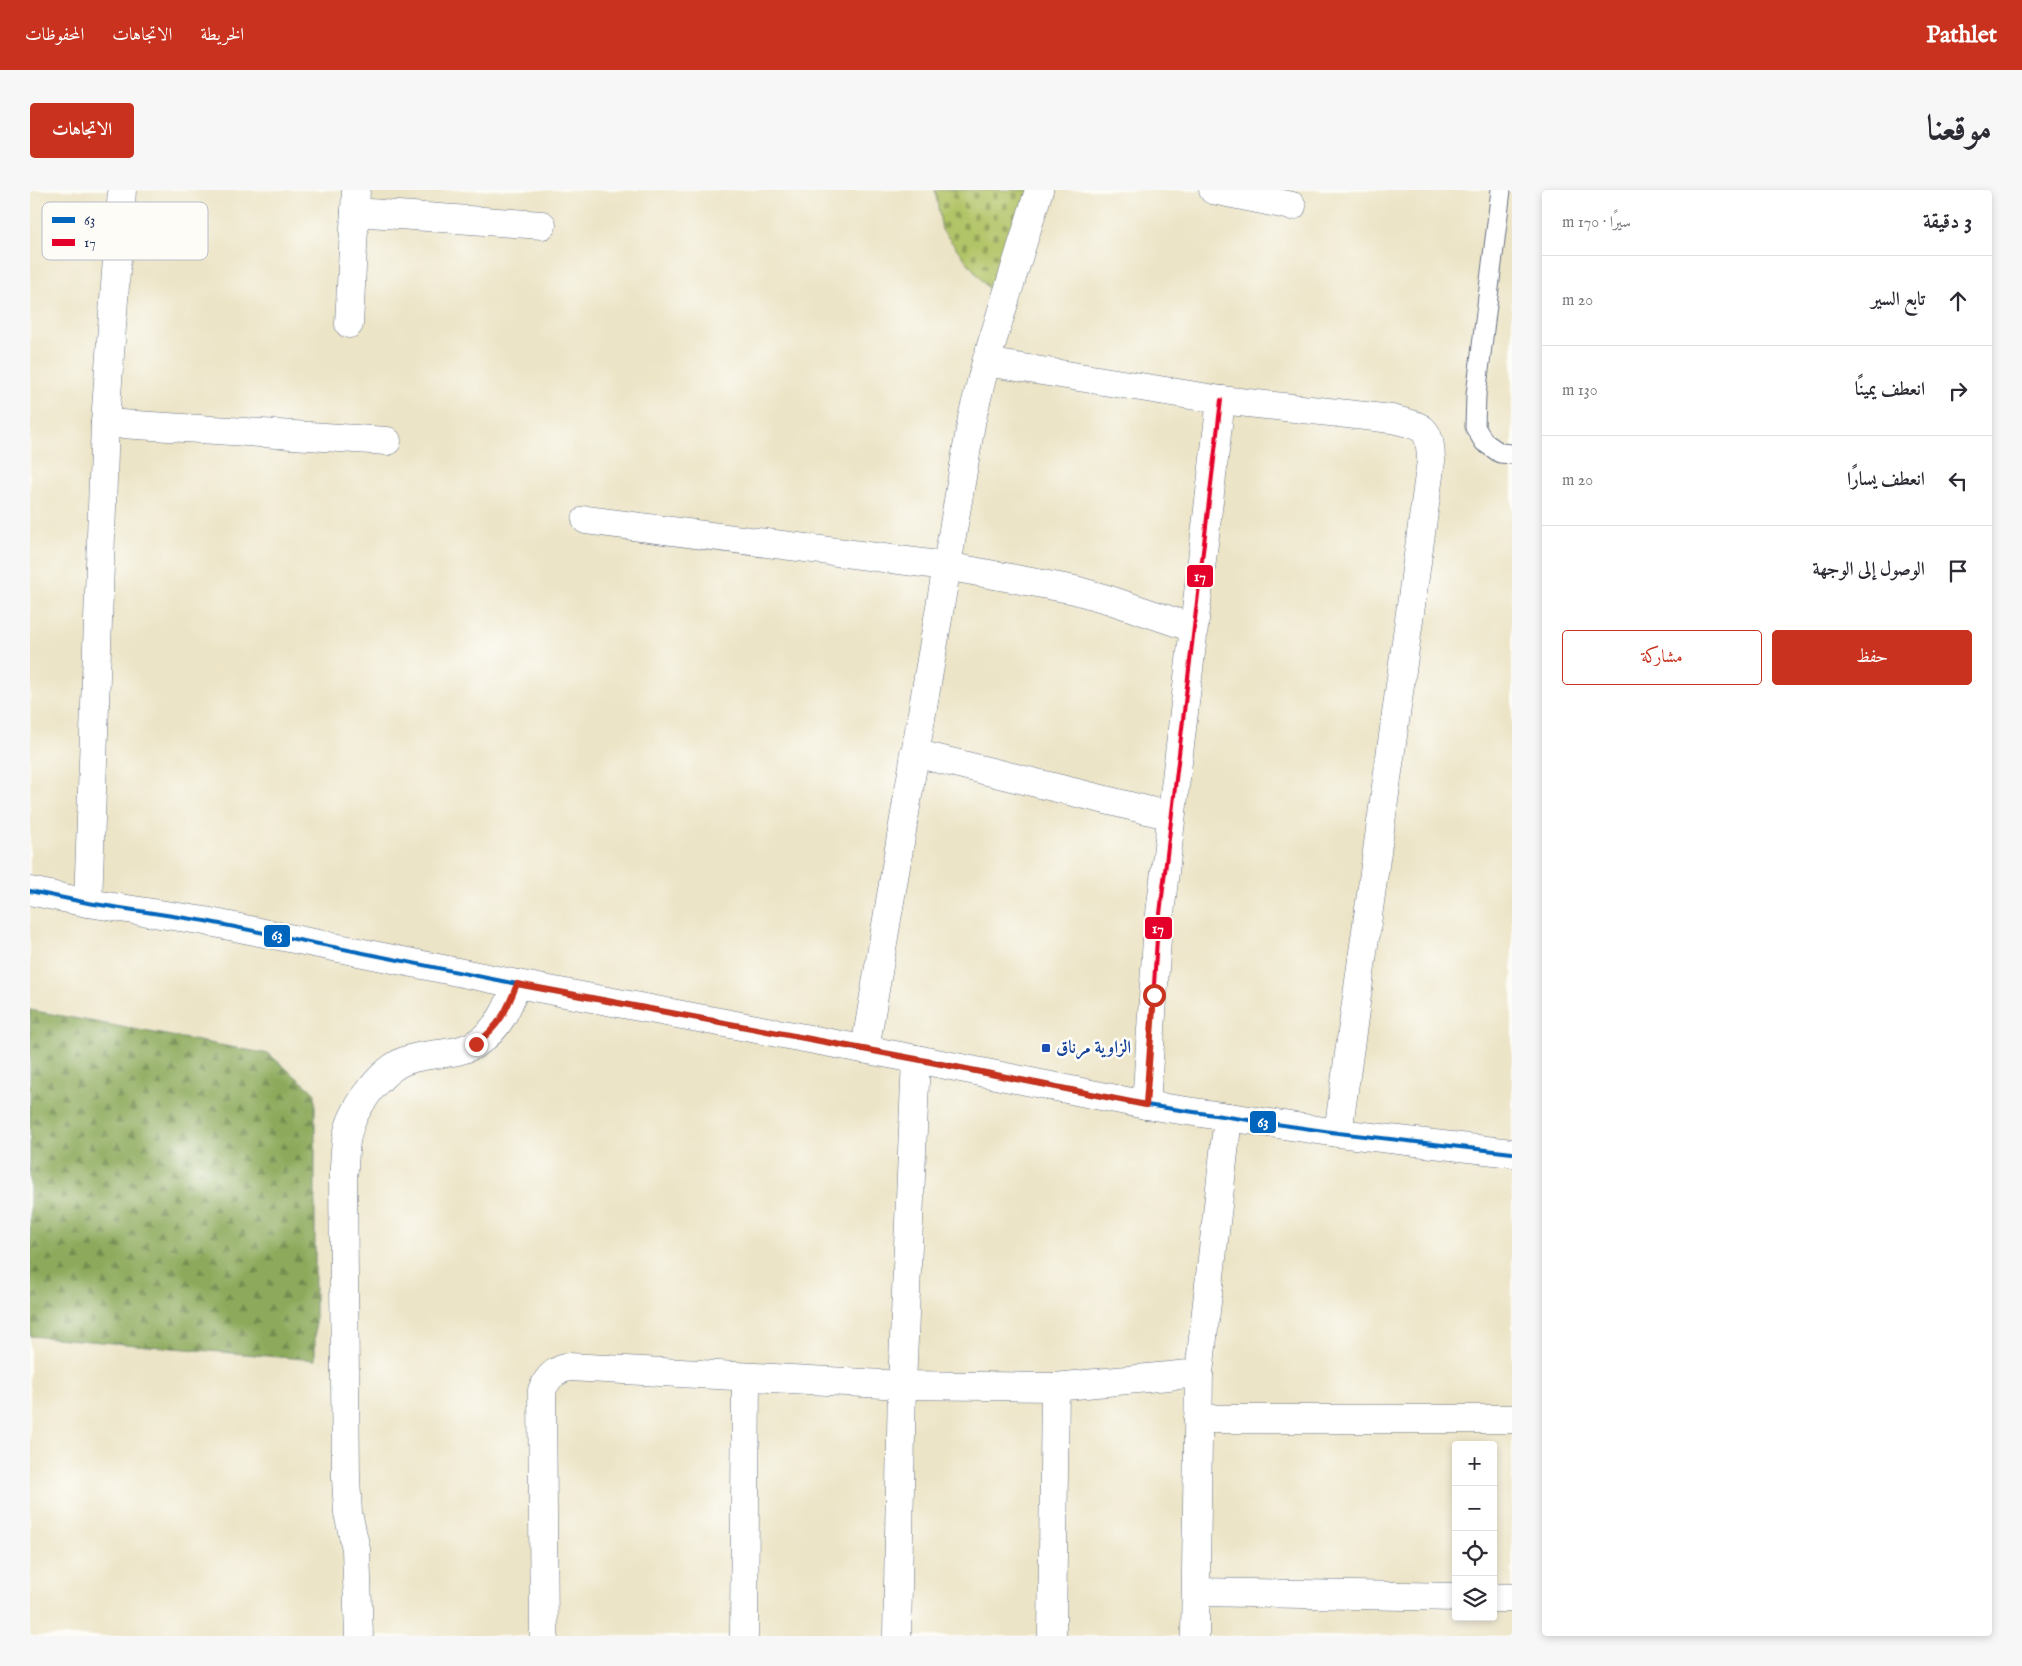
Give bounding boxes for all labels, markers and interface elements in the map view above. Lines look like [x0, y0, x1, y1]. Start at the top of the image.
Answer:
text: Pathlet [1926, 20, 1997, 51]
text: المحفوظات [25, 24, 84, 47]
text: الاتجاهات [112, 24, 172, 47]
text: الخريطة [200, 24, 244, 47]
button: الاتجاهات [30, 103, 134, 158]
text: موقعنا [1927, 107, 1992, 152]
legend [42, 202, 208, 260]
text: 3 دقيقة [1923, 209, 1972, 236]
text: 63 [84, 212, 95, 230]
text: سيرًا · 170 m [1562, 213, 1631, 233]
text: 17 [84, 234, 96, 252]
icon: ahead [1944, 287, 1972, 315]
text: تابع السير [1871, 288, 1925, 312]
text: 20 m [1562, 291, 1593, 311]
icon: right [1944, 377, 1972, 405]
text: انعطف يمينًا [1855, 378, 1925, 402]
text: 130 m [1562, 381, 1598, 401]
icon: left [1944, 467, 1972, 495]
text: انعطف يسارًا [1847, 468, 1925, 492]
text: 20 m [1562, 471, 1593, 491]
icon: arrive [1944, 557, 1972, 585]
text: الوصول إلى الوجهة [1813, 558, 1925, 582]
line badge: 17 [1186, 564, 1214, 588]
text: 17 [1194, 568, 1206, 586]
button: مشاركة [1562, 630, 1762, 685]
button: حفظ [1772, 630, 1972, 685]
line badge: 17 [1144, 916, 1173, 940]
text: 17 [1152, 920, 1164, 938]
line badge: 63 [263, 924, 291, 948]
text: 63 [271, 927, 283, 945]
route start [1143, 984, 1166, 1007]
route end [465, 1033, 488, 1056]
place label: الزاوية مرناق [1056, 1037, 1131, 1060]
marker: الزاوية مرناق [1040, 1042, 1052, 1054]
line badge: 63 [1249, 1110, 1277, 1134]
text: 63 [1257, 1114, 1269, 1132]
map controls [1452, 1441, 1497, 1621]
button: + [1452, 1441, 1497, 1486]
button: − [1452, 1486, 1497, 1531]
button: locate [1452, 1531, 1497, 1576]
button: layers [1452, 1576, 1497, 1621]

